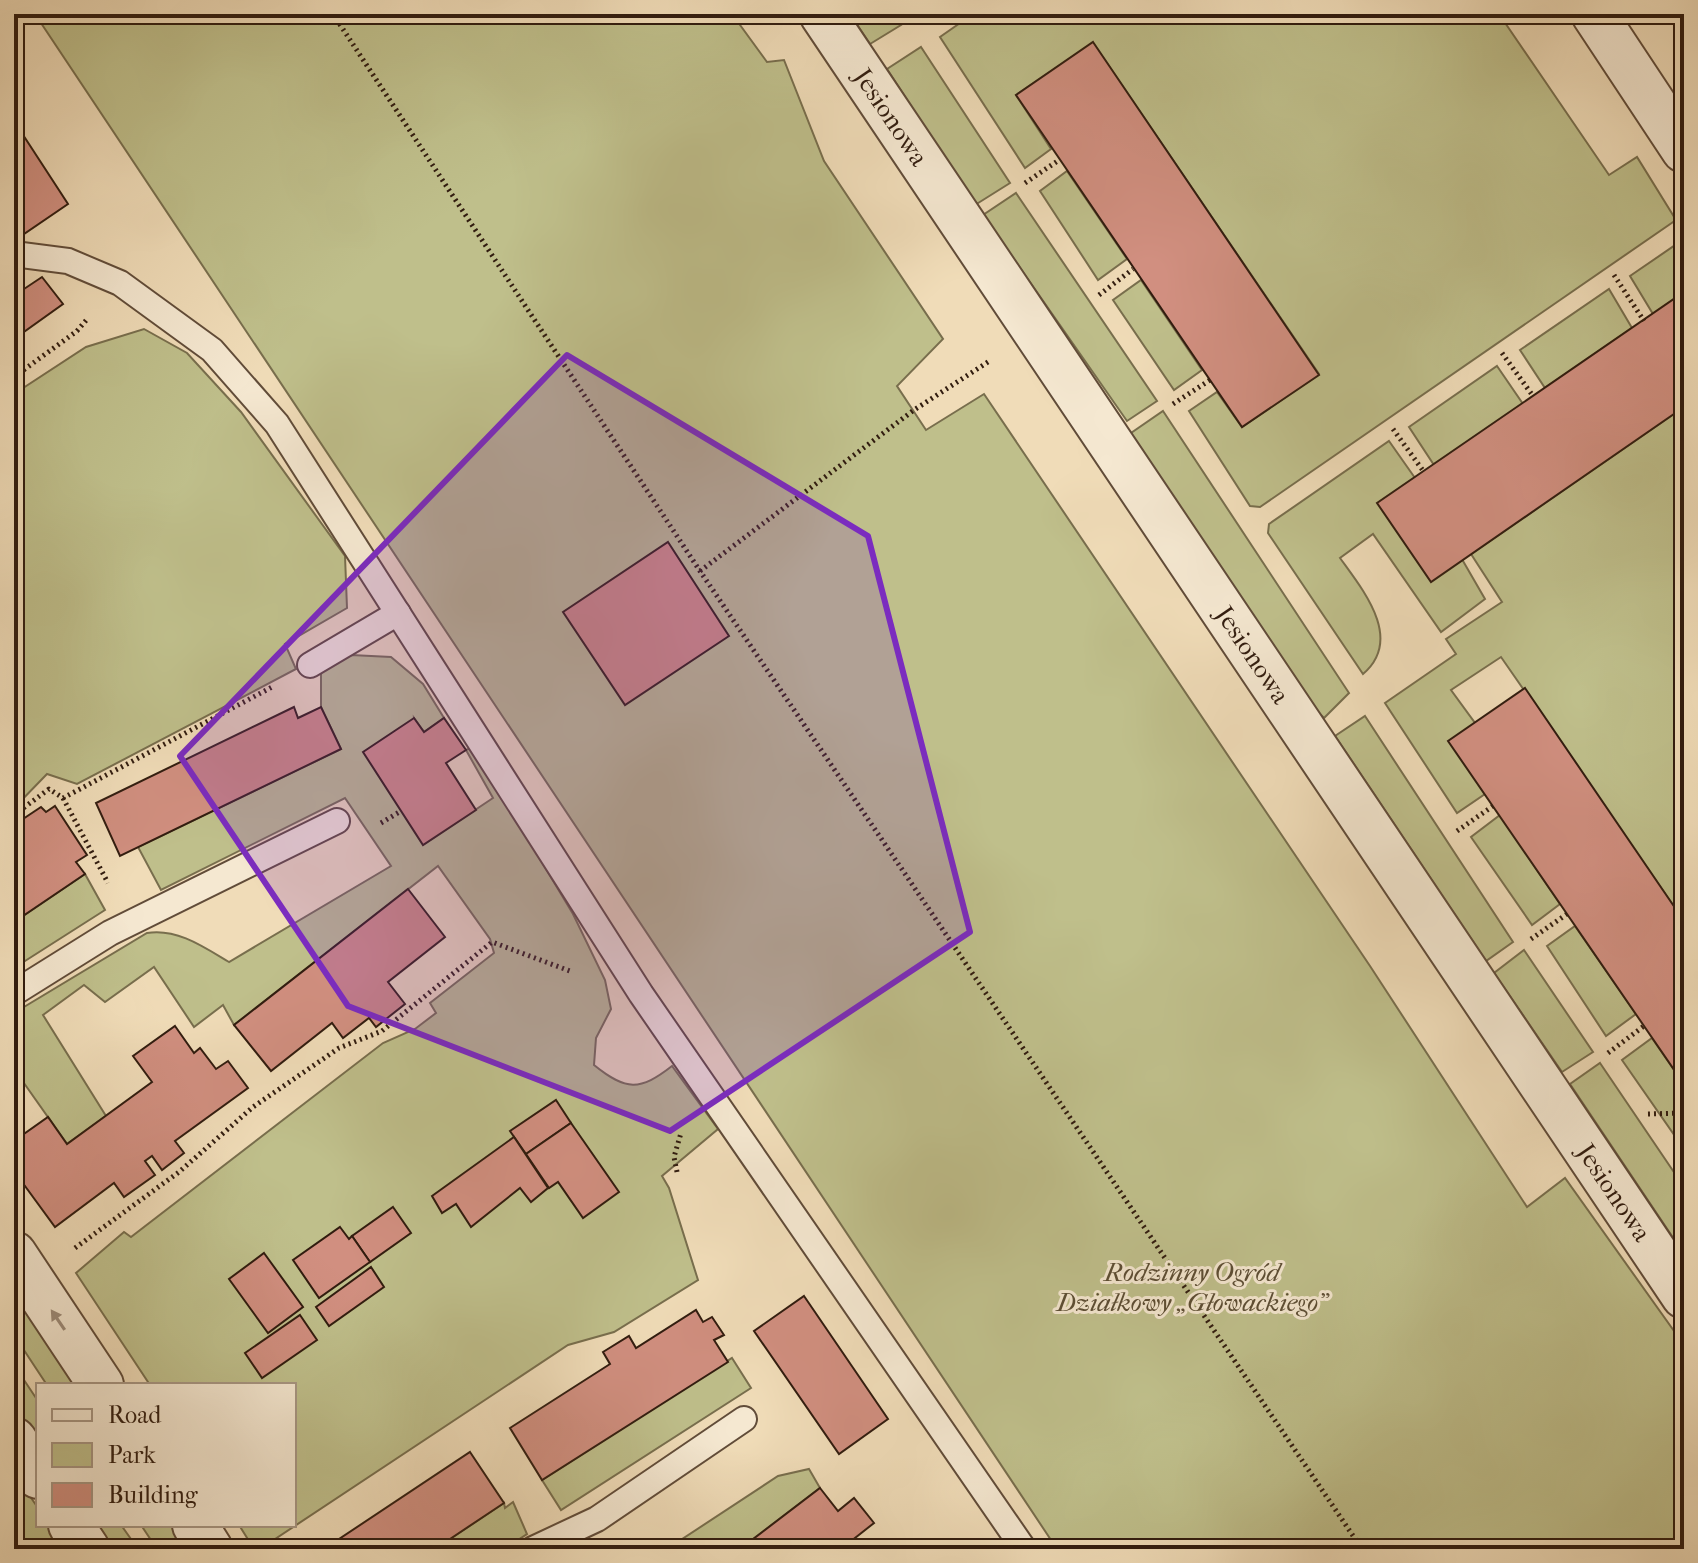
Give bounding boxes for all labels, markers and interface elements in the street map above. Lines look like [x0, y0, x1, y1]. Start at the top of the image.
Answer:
street label: Jesionowa [846, 61, 936, 172]
street label: Jesionowa [1208, 598, 1297, 710]
street label: Jesionowa [1569, 1136, 1659, 1248]
park label: Rodzinny Ogród Działkowy „Głowackiego” [1055, 1257, 1329, 1318]
one-way arrow [51, 1309, 66, 1331]
legend [36, 1383, 296, 1527]
text: Road [108, 1401, 162, 1429]
text: Park [108, 1441, 156, 1469]
text: Building [108, 1481, 199, 1509]

